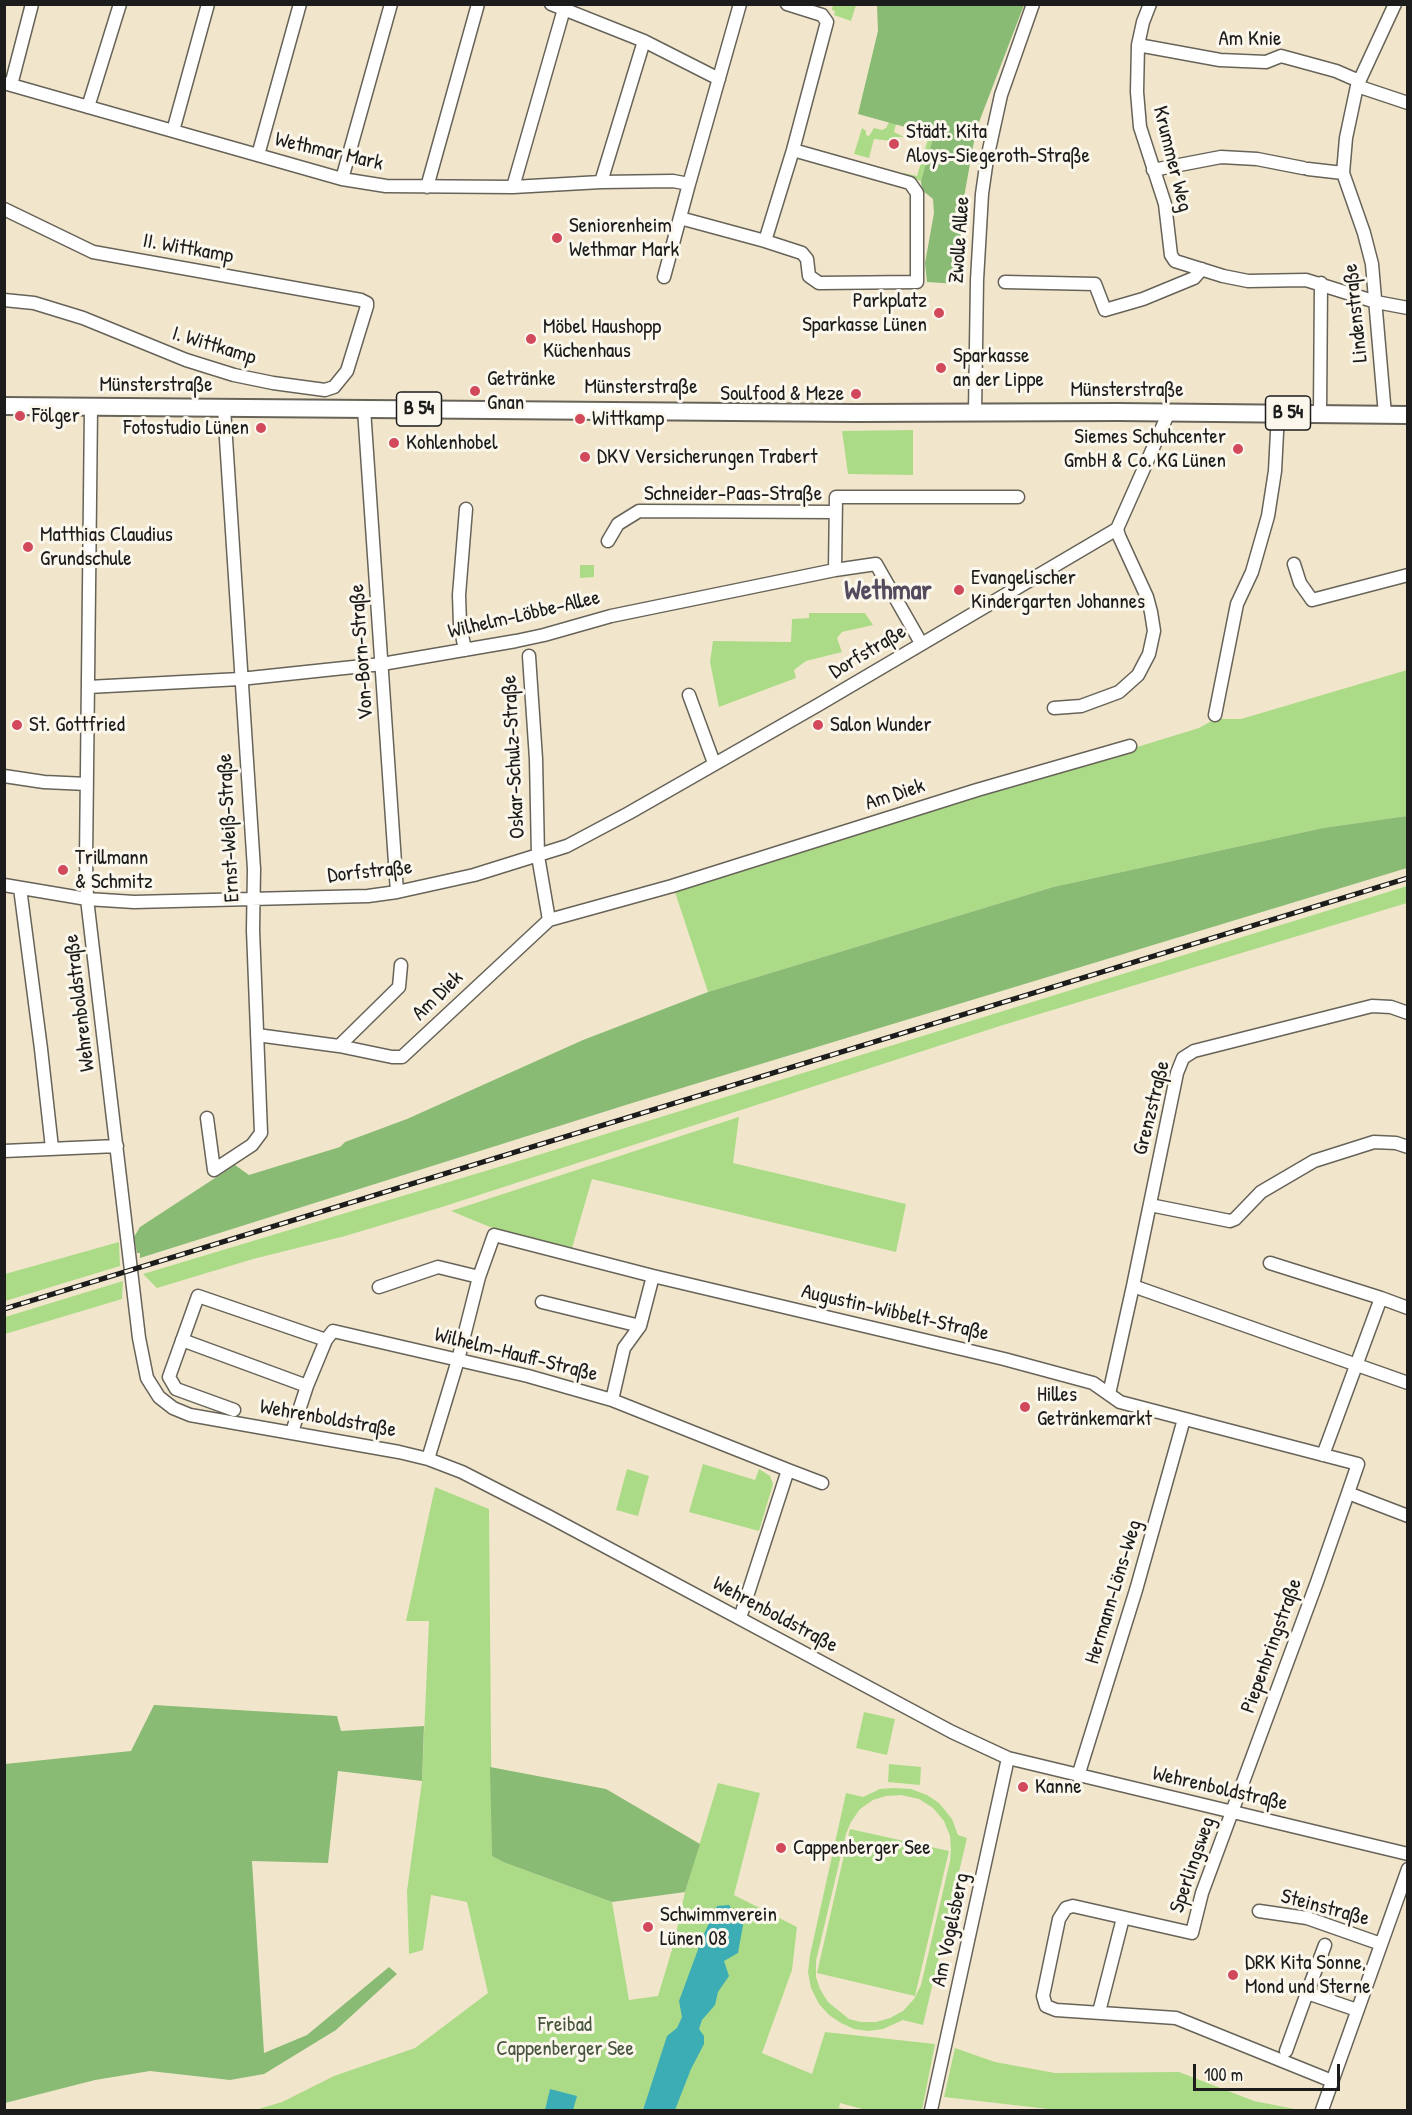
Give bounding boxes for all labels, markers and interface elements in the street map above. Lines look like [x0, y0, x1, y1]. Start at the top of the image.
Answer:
street label: Am Knie [1219, 26, 1281, 52]
street label: Krummer Weg [1147, 104, 1197, 214]
place label: Städt. Kita Aloys-Siegeroth-Straße [906, 119, 1090, 169]
street label: Wethmar Mark [272, 127, 386, 177]
marker: Städt. Kita Aloys-Siegeroth-Straße [887, 137, 901, 151]
street label: Zwolle Allee [944, 196, 976, 284]
place label: Seniorenheim Wethmar Mark [569, 213, 679, 263]
street label: II. Wittkamp [141, 229, 235, 269]
marker: Seniorenheim Wethmar Mark [550, 231, 564, 245]
street label: Lindenstraße [1338, 262, 1374, 364]
place label: Parkplatz Sparkasse Lünen [802, 288, 927, 338]
marker: Parkplatz Sparkasse Lünen [932, 306, 946, 320]
place label: Möbel Haushopp Küchenhaus [543, 314, 661, 364]
street label: I. Wittkamp [169, 321, 259, 371]
marker: Möbel Haushopp Küchenhaus [524, 332, 538, 346]
place label: Sparkasse an der Lippe [953, 343, 1044, 393]
marker: Sparkasse an der Lippe [934, 361, 948, 375]
place label: Getränke Gnan [487, 366, 556, 416]
street label: Münsterstraße [99, 372, 213, 398]
street label: Münsterstraße [584, 374, 698, 400]
street label: Münsterstraße [1070, 377, 1184, 403]
place label: Soulfood & Meze [720, 381, 844, 407]
marker: Getränke Gnan [468, 384, 482, 398]
marker: Soulfood & Meze [849, 387, 863, 401]
road number: B 54 [396, 392, 442, 426]
road number: B 54 [1266, 396, 1310, 430]
place label: Fölger [32, 403, 80, 429]
place label: Wittkamp [592, 406, 664, 432]
marker: Fölger [13, 409, 27, 423]
marker: Wittkamp [573, 412, 587, 426]
place label: Fotostudio Lünen [124, 415, 249, 441]
marker: Fotostudio Lünen [254, 421, 268, 435]
place label: Siemes Schuhcenter GmbH & Co. KG Lünen [1064, 424, 1226, 474]
place label: Kohlenhobel [406, 430, 498, 456]
marker: Kohlenhobel [387, 436, 401, 450]
marker: Siemes Schuhcenter GmbH & Co. KG Lünen [1231, 442, 1245, 456]
place label: DKV Versicherungen Trabert [597, 444, 817, 470]
marker: DKV Versicherungen Trabert [578, 450, 592, 464]
street label: Schneider-Paas-Straße [644, 481, 822, 507]
place label: Matthias Claudius Grundschule [40, 522, 173, 572]
marker: Matthias Claudius Grundschule [21, 540, 35, 554]
place label: Evangelischer Kindergarten Johannes [971, 565, 1145, 615]
district label: Wethmar [844, 576, 932, 608]
street label: Von-Born-Straße [345, 583, 379, 721]
marker: Evangelischer Kindergarten Johannes [952, 583, 966, 597]
street label: Wilhelm-Löbbe-Allee [446, 585, 602, 645]
street label: Dorfstraße [825, 619, 911, 685]
street label: Oskar-Schulz-Straße [497, 674, 531, 840]
place label: St. Gottfried [29, 712, 125, 738]
place label: Salon Wunder [830, 712, 932, 738]
marker: St. Gottfried [10, 718, 24, 732]
marker: Salon Wunder [811, 718, 825, 732]
street label: Ernst-Weiß-Straße [213, 753, 245, 903]
street label: Am Diek [862, 774, 928, 816]
place label: Trillmann & Schmitz [75, 845, 153, 895]
street label: Dorfstraße [326, 855, 414, 889]
marker: Trillmann & Schmitz [56, 863, 70, 877]
street label: Wehrenboldstraße [59, 933, 101, 1073]
street label: Am Diek [407, 966, 469, 1026]
street label: Grenzstraße [1128, 1058, 1176, 1158]
street label: Augustin-Wibbelt-Straße [799, 1279, 991, 1347]
street label: Wilhelm-Hauff-Straße [432, 1323, 600, 1387]
place label: Hilles Getränkemarkt [1037, 1382, 1152, 1432]
street label: Wehrenboldstraße [258, 1395, 398, 1443]
marker: Hilles Getränkemarkt [1018, 1400, 1032, 1414]
street label: Hermann-Löns-Weg [1080, 1517, 1148, 1667]
street label: Wehrenboldstraße [708, 1571, 842, 1659]
street label: Piepenbringstraße [1236, 1575, 1308, 1717]
street label: Wehrenboldstraße [1150, 1761, 1290, 1817]
place label: Kanne [1035, 1774, 1082, 1800]
marker: Kanne [1016, 1780, 1030, 1794]
street label: Sperlingsweg [1165, 1814, 1221, 1916]
place label: Cappenberger See [793, 1835, 931, 1861]
marker: Cappenberger See [774, 1841, 788, 1855]
street label: Am Vogelsberg [927, 1871, 975, 1989]
street label: Steinstraße [1278, 1884, 1372, 1932]
place label: Schwimmverein Lünen 08 [660, 1902, 777, 1952]
marker: Schwimmverein Lünen 08 [641, 1920, 655, 1934]
place label: DRK Kita Sonne, Mond und Sterne [1245, 1950, 1371, 2000]
marker: DRK Kita Sonne, Mond und Sterne [1226, 1968, 1240, 1982]
park label: Freibad Cappenberger See [496, 2012, 634, 2062]
scale bar [1196, 2052, 1343, 2090]
text: 100 m [1204, 2062, 1243, 2087]

